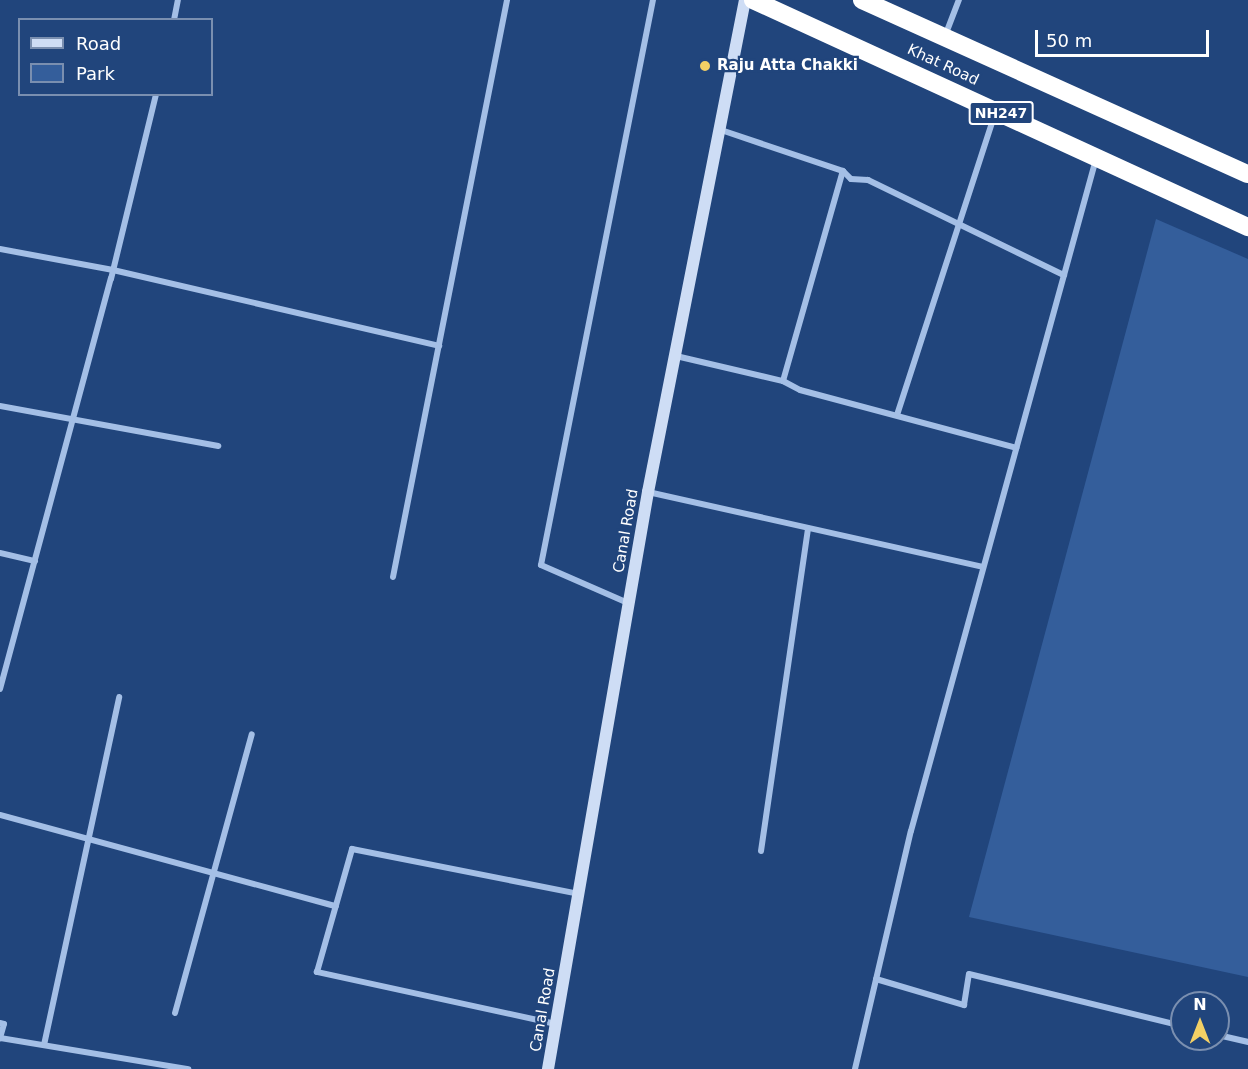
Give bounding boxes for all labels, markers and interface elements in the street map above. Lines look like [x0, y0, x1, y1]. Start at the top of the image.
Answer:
legend [18, 18, 213, 96]
scale bar [1038, 18, 1212, 56]
text: 50 m [1046, 30, 1092, 51]
text: Road [76, 33, 121, 54]
street label: Khat Road [904, 41, 982, 89]
place label: Raju Atta Chakki [717, 57, 858, 75]
marker: Raju Atta Chakki [698, 59, 712, 73]
text: Park [76, 63, 115, 84]
road number: NH247 [968, 102, 1034, 124]
street label: Canal Road [610, 488, 642, 574]
street label: Canal Road [527, 967, 559, 1053]
north arrow [1170, 991, 1230, 1051]
text: N [1193, 995, 1207, 1014]

